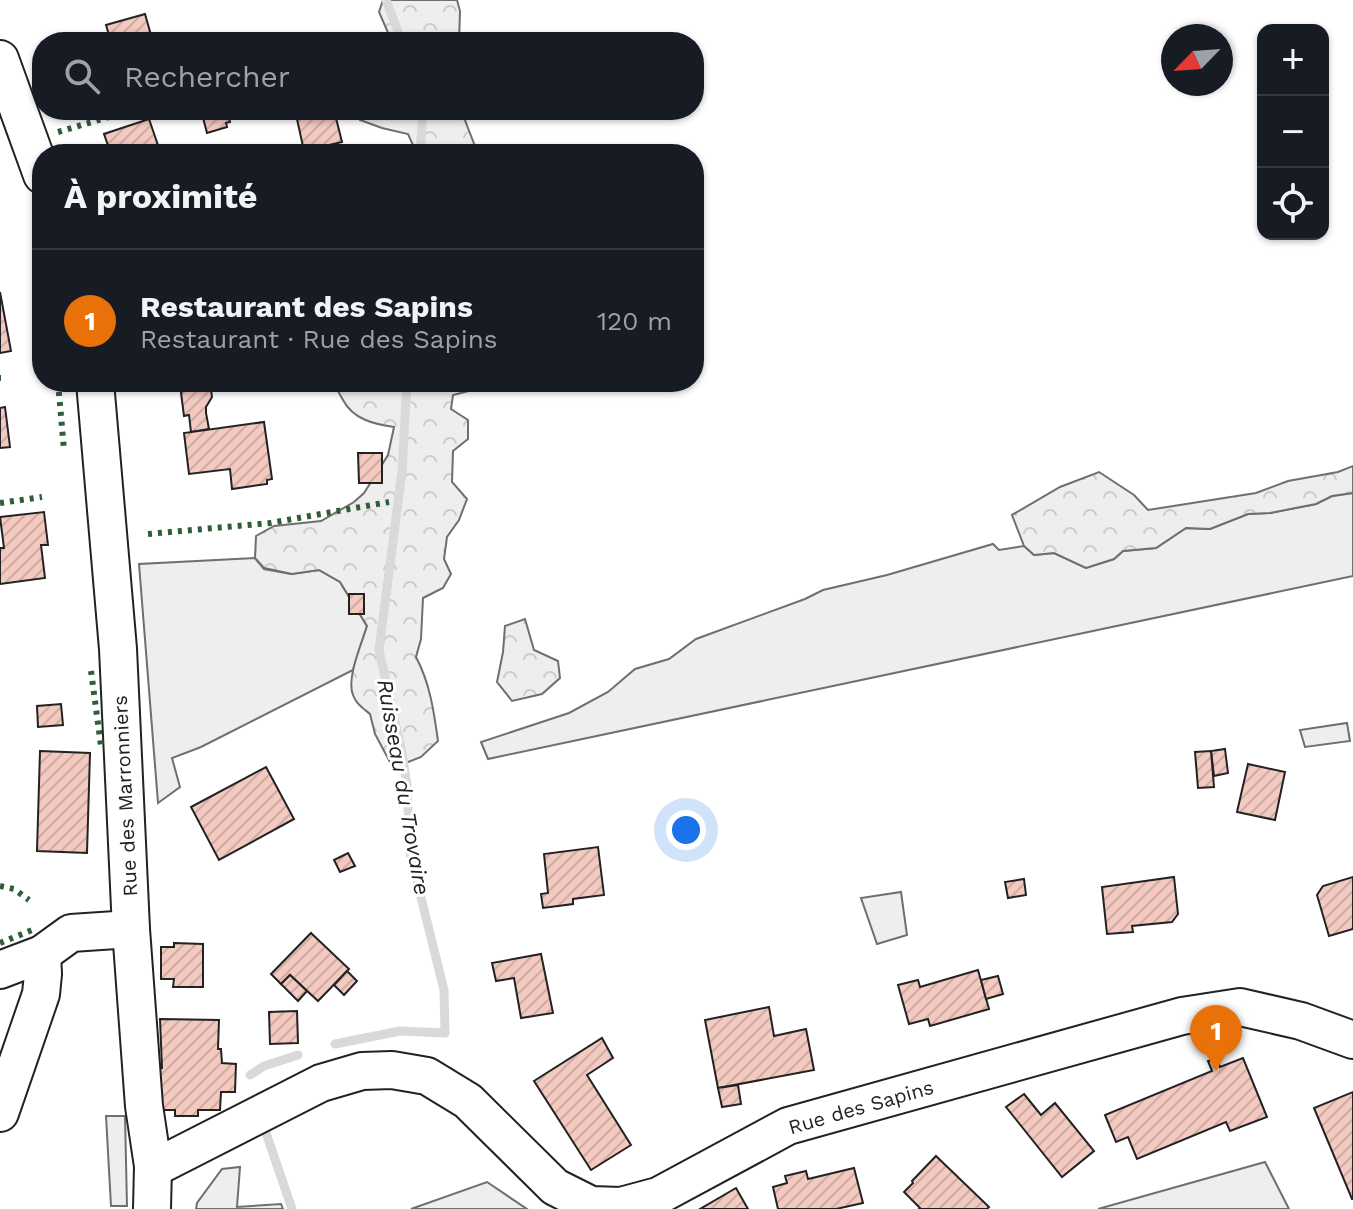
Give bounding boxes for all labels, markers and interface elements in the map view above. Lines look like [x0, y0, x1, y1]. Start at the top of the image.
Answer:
north arrow [1161, 24, 1233, 96]
map controls [1257, 24, 1329, 240]
button: + [1257, 24, 1329, 96]
search box [32, 32, 704, 120]
icon: search [60, 54, 104, 98]
text: Rechercher [124, 59, 290, 94]
button: − [1257, 96, 1329, 168]
button: locate [1257, 168, 1329, 240]
text: À proximité [64, 176, 258, 216]
text: Restaurant des Sapins [140, 289, 473, 324]
text: 1 [84, 306, 96, 336]
text: 120 m [597, 306, 672, 336]
text: Restaurant · Rue des Sapins [140, 324, 498, 354]
water label: Ruisseau du Trovaire [372, 677, 435, 897]
street label: Rue des Marronniers [108, 695, 142, 897]
your location [666, 810, 706, 850]
pin: 1 [1190, 1005, 1242, 1071]
street label: Rue des Sapins [786, 1075, 936, 1139]

